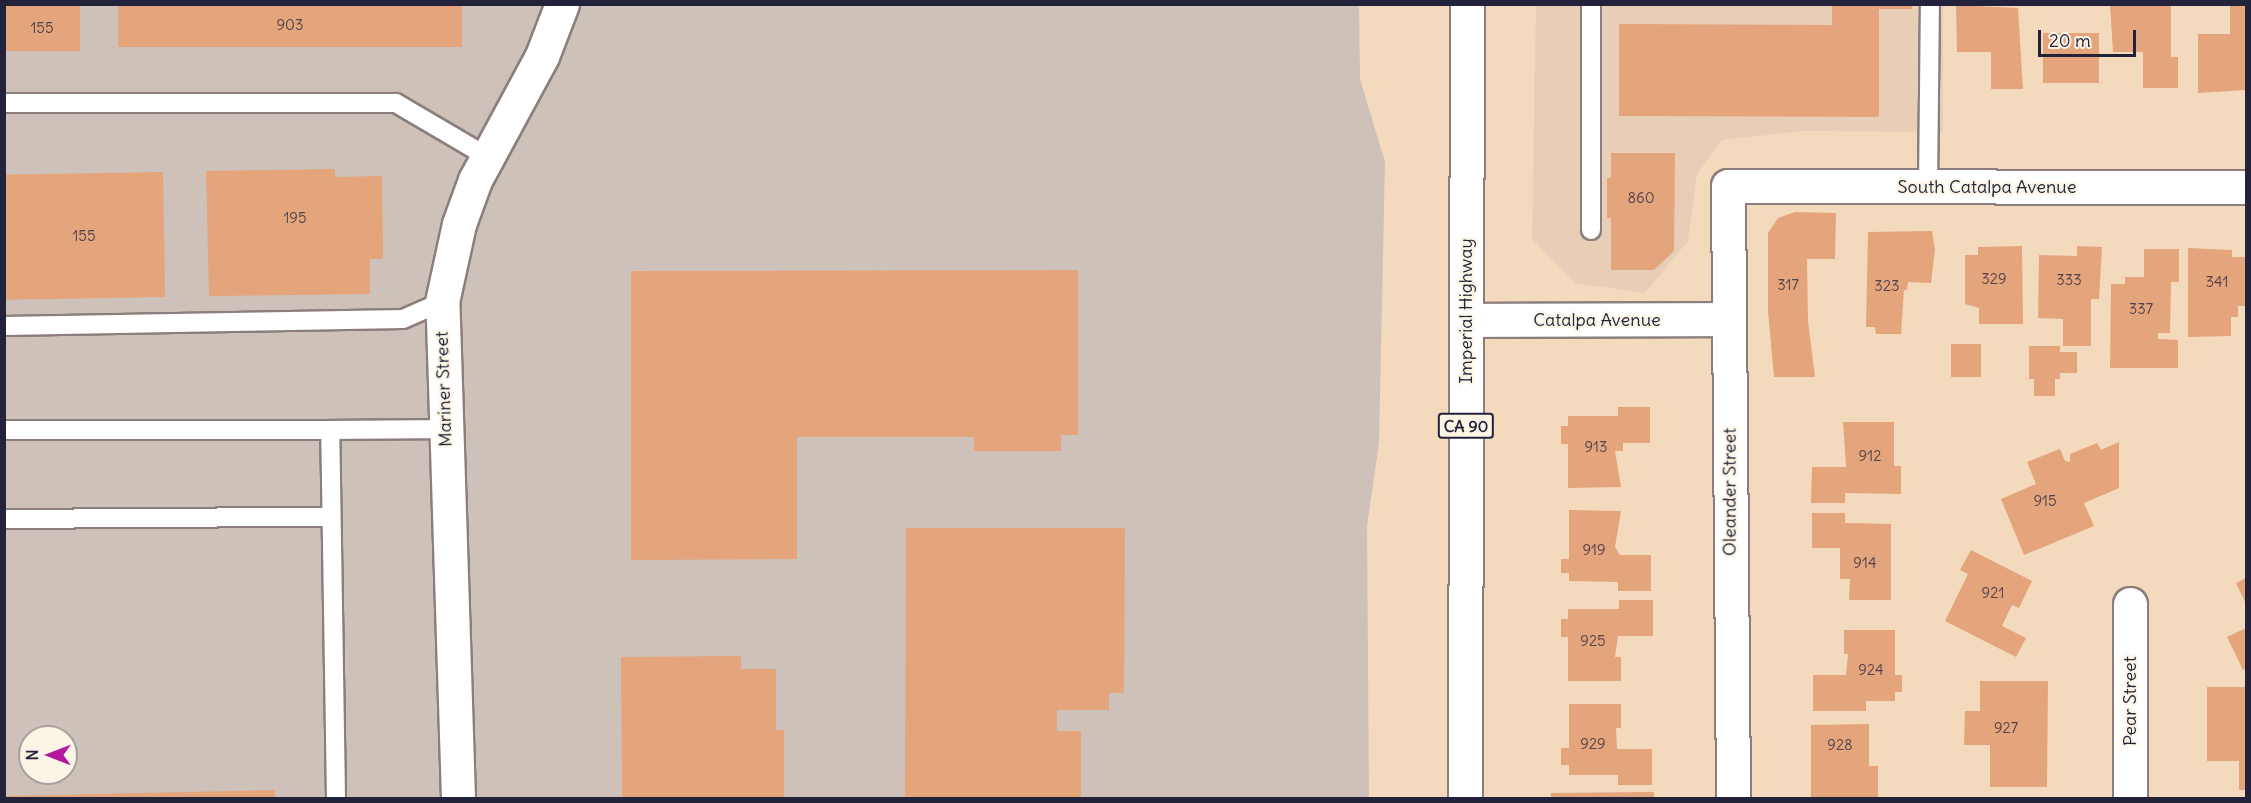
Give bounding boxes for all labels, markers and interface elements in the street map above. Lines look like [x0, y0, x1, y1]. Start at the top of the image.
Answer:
house number: 903 [276, 16, 304, 34]
scale bar [2041, 18, 2138, 56]
house number: 155 [30, 19, 54, 37]
text: 20 m [2049, 29, 2091, 52]
street label: South Catalpa Avenue [1898, 176, 2076, 198]
house number: 860 [1627, 189, 1655, 207]
house number: 195 [283, 209, 307, 227]
house number: 155 [72, 227, 96, 245]
street label: Imperial Highway [1455, 238, 1477, 384]
house number: 329 [1981, 270, 2007, 288]
house number: 333 [2056, 271, 2082, 289]
house number: 341 [2206, 273, 2228, 291]
house number: 317 [1777, 276, 1799, 294]
house number: 323 [1874, 277, 1900, 295]
house number: 337 [2129, 300, 2153, 318]
street label: Catalpa Avenue [1533, 309, 1661, 331]
street label: Mariner Street [431, 331, 457, 447]
road number: CA 90 [1438, 413, 1494, 439]
street label: Oleander Street [1719, 428, 1741, 556]
house number: 913 [1584, 438, 1608, 456]
house number: 912 [1859, 447, 1881, 465]
house number: 915 [2033, 492, 2057, 510]
house number: 919 [1582, 541, 1606, 559]
house number: 914 [1853, 554, 1877, 572]
house number: 921 [1982, 584, 2004, 602]
house number: 925 [1580, 632, 1606, 650]
street label: Pear Street [2119, 656, 2141, 746]
house number: 924 [1858, 661, 1884, 679]
house number: 927 [1994, 719, 2018, 737]
north arrow [18, 725, 78, 785]
house number: 929 [1580, 735, 1606, 753]
house number: 928 [1827, 736, 1853, 754]
text: N [22, 749, 42, 761]

